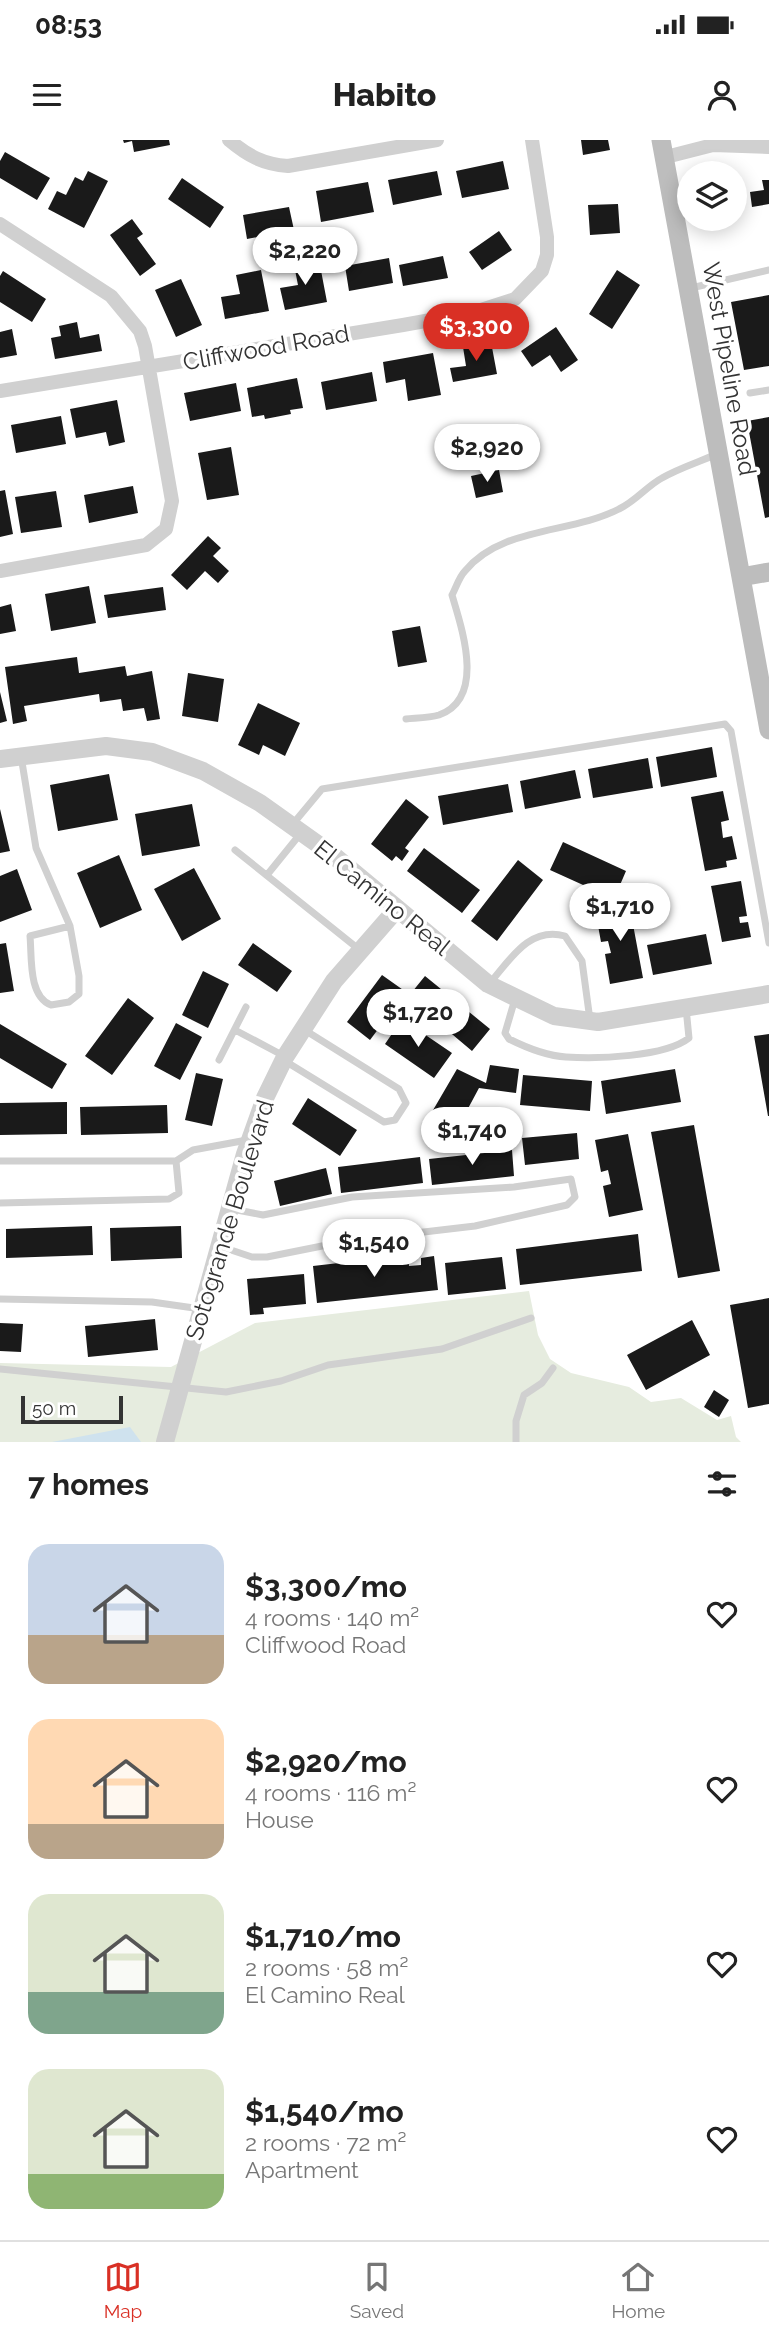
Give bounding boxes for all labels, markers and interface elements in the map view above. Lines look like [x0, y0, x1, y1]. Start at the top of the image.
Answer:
text: 08:53 [35, 10, 102, 40]
icon: menu [28, 76, 66, 114]
text: Habito [333, 76, 436, 113]
icon: person [703, 76, 741, 114]
map controls [677, 161, 747, 231]
button: layers [677, 161, 747, 231]
pin: $2,220 [248, 228, 362, 287]
text: $2,220 [269, 236, 341, 263]
street label: West Pipeline Road [696, 260, 763, 478]
pin: $3,300 [419, 304, 533, 363]
text: $3,300 [439, 312, 513, 339]
street label: Cliffwood Road [180, 319, 351, 376]
pin: $2,920 [430, 424, 544, 484]
text: $2,920 [450, 433, 524, 460]
street label: El Camino Real [308, 834, 457, 962]
pin: $1,710 [563, 884, 677, 943]
text: $1,710 [585, 892, 655, 919]
pin: $1,720 [361, 990, 475, 1049]
text: $1,720 [383, 998, 453, 1025]
street label: Sotogrande Boulevard [179, 1096, 280, 1343]
pin: $1,740 [415, 1108, 529, 1167]
text: $1,740 [437, 1116, 507, 1143]
pin: $1,540 [317, 1220, 431, 1279]
text: $1,540 [338, 1228, 410, 1255]
scale bar [21, 1393, 122, 1425]
text: 50 m [32, 1397, 76, 1419]
icon: filters [703, 1465, 741, 1503]
text: 7 homes [28, 1467, 149, 1502]
text: $3,300/mo [245, 1569, 407, 1604]
icon: home [84, 1572, 168, 1656]
icon: heart [703, 1595, 741, 1633]
text: 4 rooms · 140 m² [245, 1604, 419, 1631]
text: Cliffwood Road [245, 1631, 406, 1658]
text: $2,920/mo [245, 1744, 407, 1779]
icon: home [84, 1747, 168, 1831]
icon: heart [703, 1770, 741, 1808]
text: 4 rooms · 116 m² [245, 1779, 416, 1806]
text: House [245, 1806, 314, 1833]
text: $1,710/mo [245, 1919, 401, 1954]
icon: home [84, 1922, 168, 2006]
icon: heart [703, 1945, 741, 1983]
text: 2 rooms · 58 m² [245, 1954, 408, 1981]
text: El Camino Real [245, 1981, 405, 2008]
text: $1,540/mo [245, 2094, 404, 2129]
icon: home [84, 2097, 168, 2181]
icon: heart [703, 2120, 741, 2158]
text: 2 rooms · 72 m² [245, 2129, 406, 2156]
text: Apartment [245, 2156, 359, 2183]
tab: Map [104, 2258, 142, 2322]
tab: Saved [350, 2258, 404, 2322]
tab: Home [611, 2258, 665, 2322]

